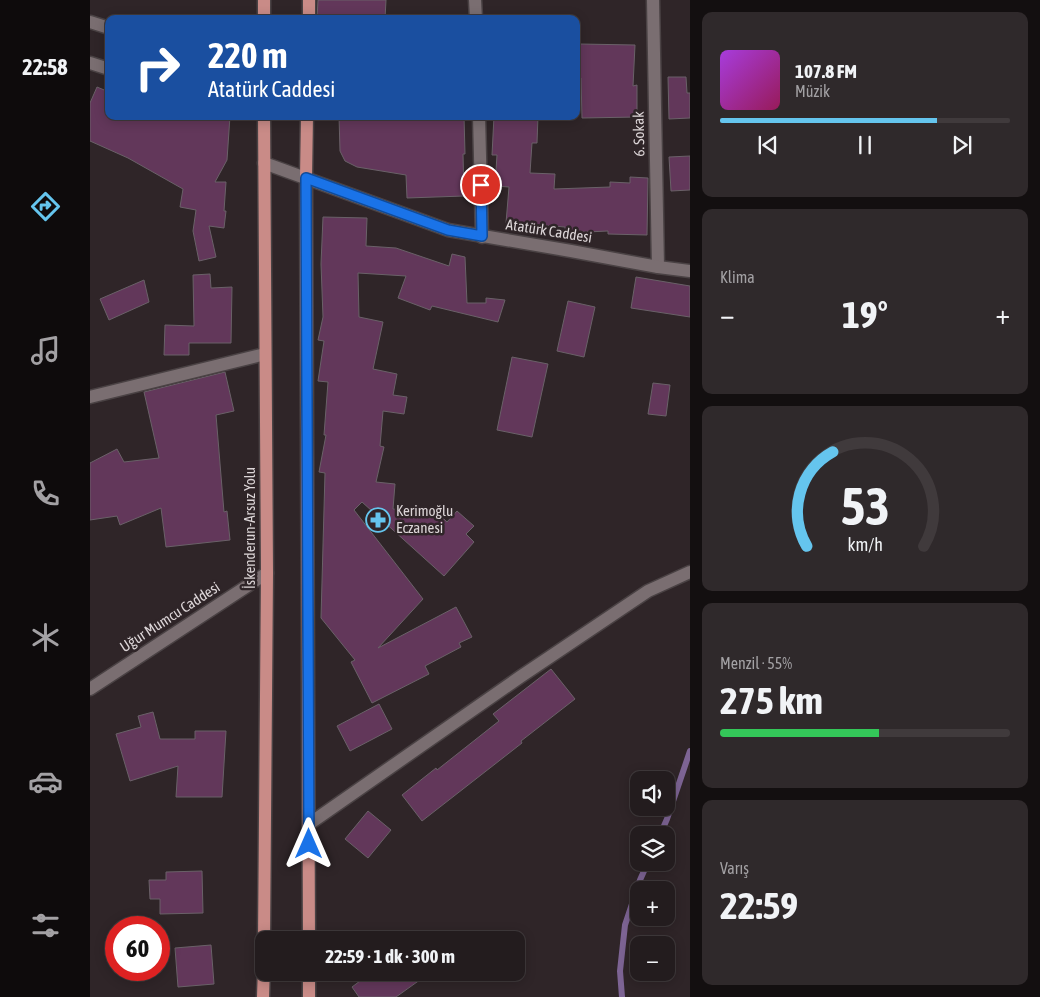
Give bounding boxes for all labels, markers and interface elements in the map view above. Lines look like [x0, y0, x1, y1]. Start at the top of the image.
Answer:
icon: right [125, 35, 190, 100]
text: 220 m [208, 35, 287, 75]
text: 22:58 [22, 54, 68, 80]
text: 107.8 FM [795, 60, 857, 82]
text: Atatürk Caddesi [208, 76, 335, 102]
text: Müzik [795, 82, 830, 100]
street label: 6. Sokak [630, 111, 647, 157]
icon: previous [754, 131, 782, 159]
icon: pause [851, 131, 879, 159]
icon: next [948, 131, 976, 159]
pin [460, 164, 502, 206]
icon: arrive [467, 171, 495, 199]
icon: directions [28, 189, 63, 224]
street label: Atatürk Caddesi [505, 215, 593, 246]
text: Klima [720, 268, 755, 286]
text: 19° [842, 293, 888, 336]
text: − [720, 298, 735, 330]
text: + [995, 298, 1010, 330]
icon: music [28, 333, 63, 368]
street label: İskenderun-Arsuz Yolu [241, 467, 258, 589]
icon: phone [28, 476, 63, 511]
text: 53 [841, 476, 889, 536]
place label: Kerimoğlu Eczanesi [396, 502, 453, 536]
pharmacy icon: Kerimoğlu Eczanesi [365, 507, 391, 533]
text: km/h [847, 534, 883, 555]
street label: Uğur Mumcu Caddesi [117, 578, 223, 655]
icon: climate [28, 620, 63, 655]
text: Menzil · 55% [720, 654, 792, 672]
text: 275 km [720, 679, 823, 722]
icon: car [28, 764, 63, 799]
map controls [630, 771, 675, 981]
button: sound [630, 771, 675, 816]
position arrow [282, 817, 334, 869]
button: layers [630, 826, 675, 871]
text: Varış [720, 859, 749, 877]
button: + [630, 881, 675, 926]
text: 22:59 [720, 884, 798, 927]
icon: filters [28, 908, 63, 943]
speed limit sign: 60 [105, 916, 170, 981]
button: − [630, 936, 675, 981]
text: 22:59 · 1 dk · 300 m [325, 945, 455, 967]

